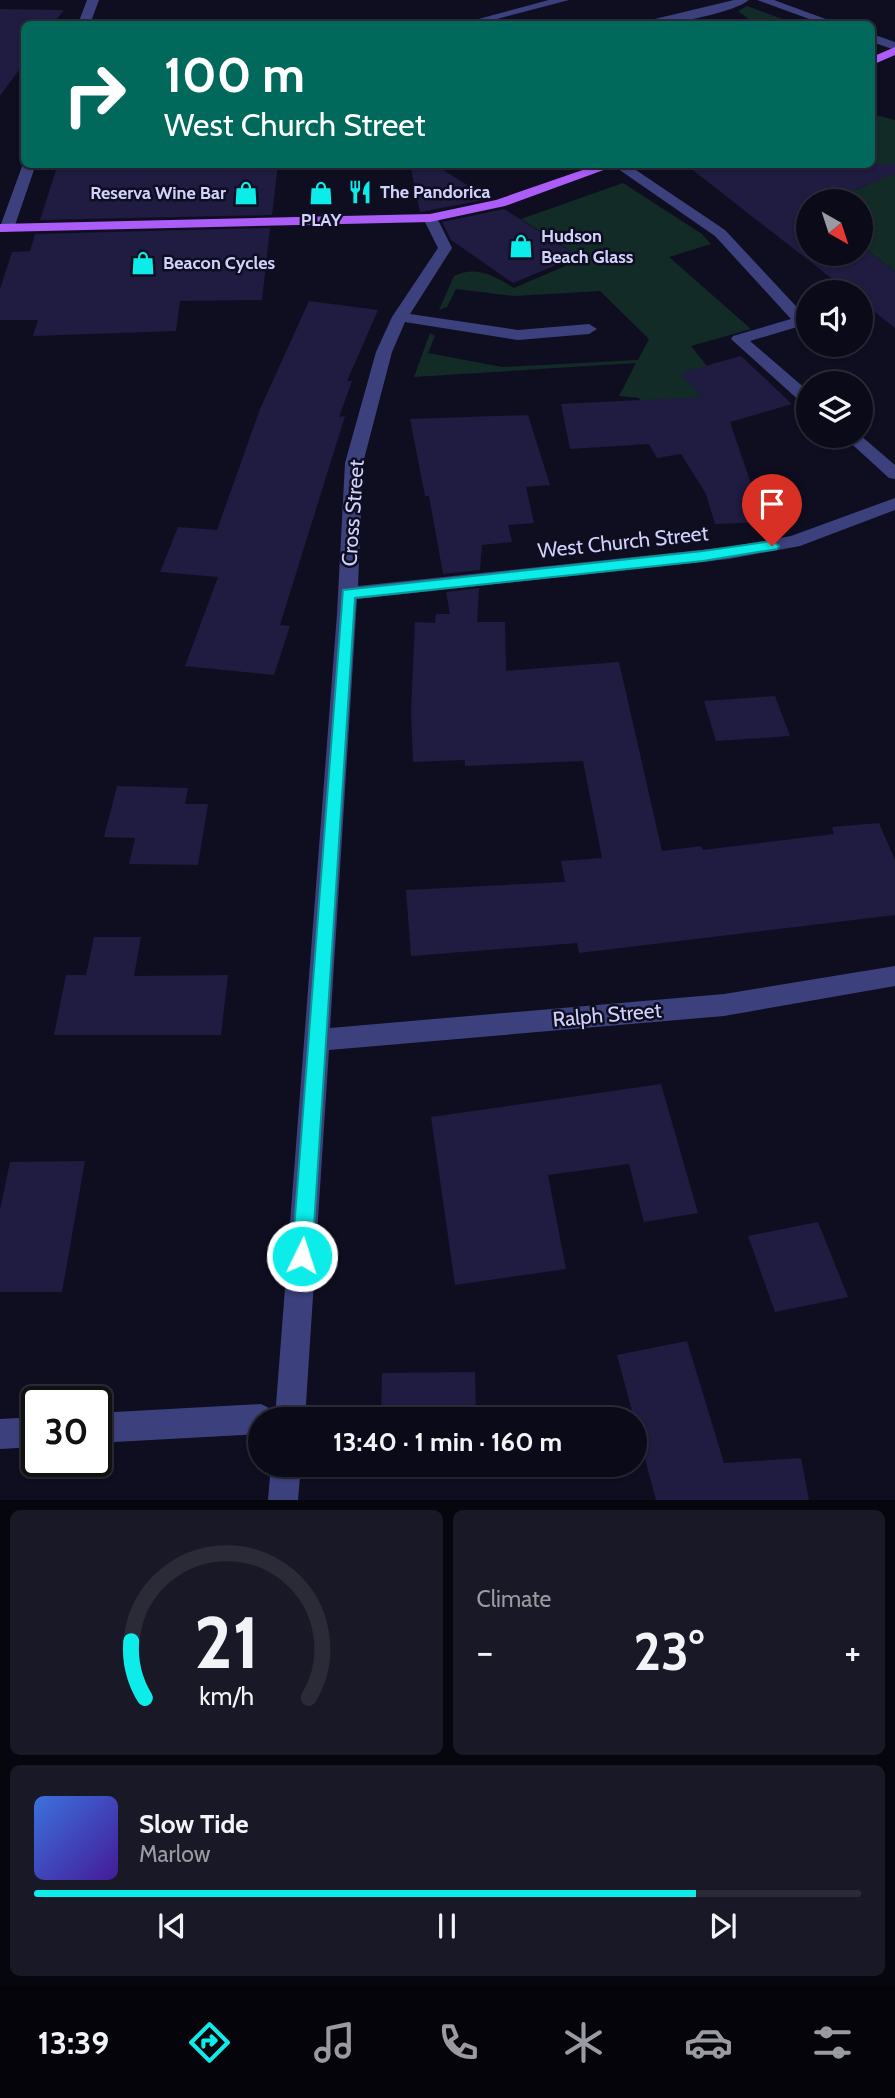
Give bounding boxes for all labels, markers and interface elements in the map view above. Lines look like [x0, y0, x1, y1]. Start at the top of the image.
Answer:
text: 100 m [164, 45, 305, 104]
icon: right [49, 49, 140, 140]
text: West Church Street [164, 105, 425, 144]
restaurant icon: The Pandorica [346, 178, 374, 206]
shop icon: Reserva Wine Bar [232, 179, 260, 207]
shop icon: PLAY [307, 179, 335, 207]
place label: The Pandorica [380, 181, 491, 203]
place label: Reserva Wine Bar [90, 182, 226, 204]
north arrow [796, 189, 873, 266]
map controls [796, 189, 873, 448]
place label: PLAY [301, 209, 342, 231]
place label: Hudson Beach Glass [541, 225, 634, 268]
shop icon: Hudson Beach Glass [507, 232, 535, 260]
shop icon: Beacon Cycles [129, 249, 157, 277]
place label: Beacon Cycles [163, 252, 275, 274]
button: sound [796, 280, 873, 357]
button: layers [796, 371, 873, 448]
street label: Cross Street [336, 459, 369, 567]
pin [742, 474, 802, 546]
icon: arrive [753, 485, 791, 523]
street label: West Church Street [536, 520, 710, 563]
street label: Ralph Street [551, 997, 663, 1032]
position arrow [265, 1219, 339, 1293]
speed limit sign: 30 [21, 1386, 112, 1477]
text: 13:40 · 1 min · 160 m [333, 1426, 562, 1458]
text: Climate [477, 1585, 551, 1613]
text: 21 [194, 1599, 259, 1687]
text: 23° [633, 1620, 704, 1683]
text: − [477, 1628, 493, 1675]
text: + [844, 1628, 861, 1675]
text: km/h [199, 1681, 254, 1711]
text: Slow Tide [139, 1808, 249, 1840]
text: Marlow [139, 1840, 210, 1868]
icon: previous [153, 1907, 191, 1945]
icon: pause [428, 1907, 466, 1945]
icon: next [704, 1907, 742, 1945]
icon: directions [185, 2018, 234, 2067]
icon: music [310, 2018, 359, 2067]
icon: phone [434, 2018, 483, 2067]
icon: climate [559, 2018, 608, 2067]
icon: car [684, 2018, 733, 2067]
icon: filters [808, 2018, 857, 2067]
text: 13:39 [38, 2023, 109, 2062]

